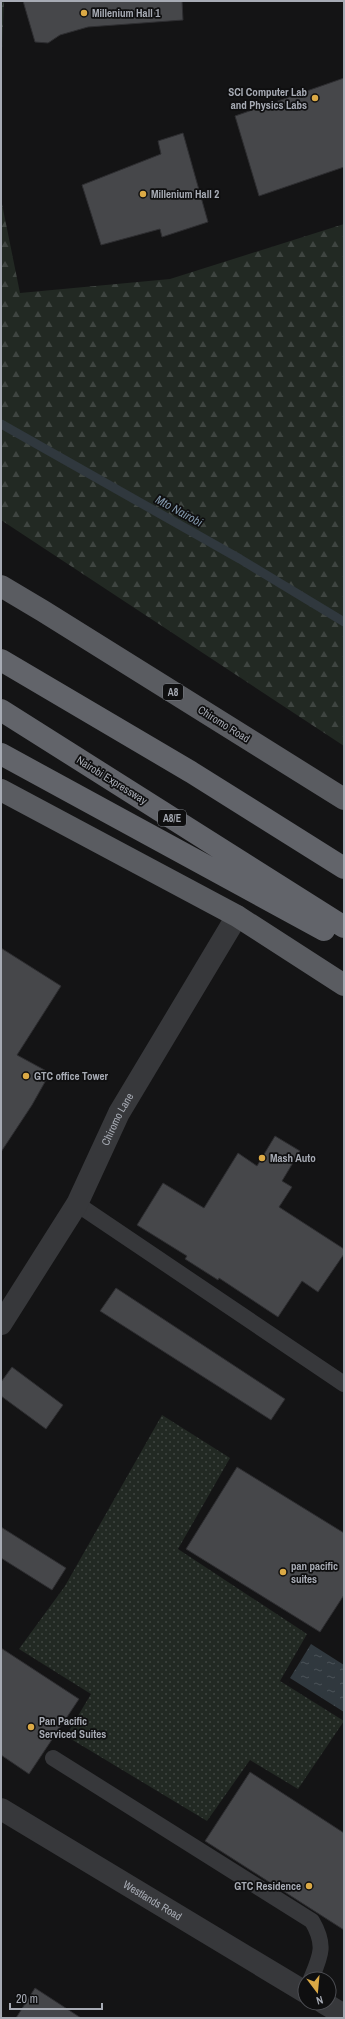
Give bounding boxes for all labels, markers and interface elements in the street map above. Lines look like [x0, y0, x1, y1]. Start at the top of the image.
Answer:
place label: Millenium Hall 1 [92, 6, 160, 20]
marker: Millenium Hall 1 [79, 8, 89, 18]
place label: SCI Computer Lab and Physics Labs [228, 85, 307, 112]
marker: SCI Computer Lab and Physics Labs [310, 93, 320, 103]
place label: Millenium Hall 2 [151, 187, 219, 201]
marker: Millenium Hall 2 [138, 189, 148, 199]
water label: Mto Nairobi [153, 492, 206, 531]
road number: A8 [163, 684, 183, 700]
street label: Chiromo Road [195, 703, 253, 745]
street label: Nairobi Expressway [74, 753, 150, 808]
road number: A8/E [158, 810, 186, 826]
place label: GTC office Tower [34, 1069, 109, 1083]
marker: GTC office Tower [21, 1071, 31, 1081]
street label: Chiromo Lane [98, 1090, 137, 1148]
place label: Mash Auto [270, 1151, 316, 1165]
marker: Mash Auto [257, 1153, 267, 1163]
place label: pan pacific suites [291, 1559, 338, 1586]
marker: pan pacific suites [278, 1567, 288, 1577]
place label: Pan Pacific Serviced Suites [39, 1714, 106, 1741]
marker: Pan Pacific Serviced Suites [26, 1722, 36, 1732]
street label: Westlands Road [121, 1877, 185, 1923]
place label: GTC Residence [234, 1879, 301, 1893]
marker: GTC Residence [304, 1881, 314, 1891]
north arrow [297, 1971, 337, 2011]
scale bar [10, 1985, 102, 2011]
text: 20 m [16, 1991, 38, 2007]
text: N [315, 1993, 325, 2008]

